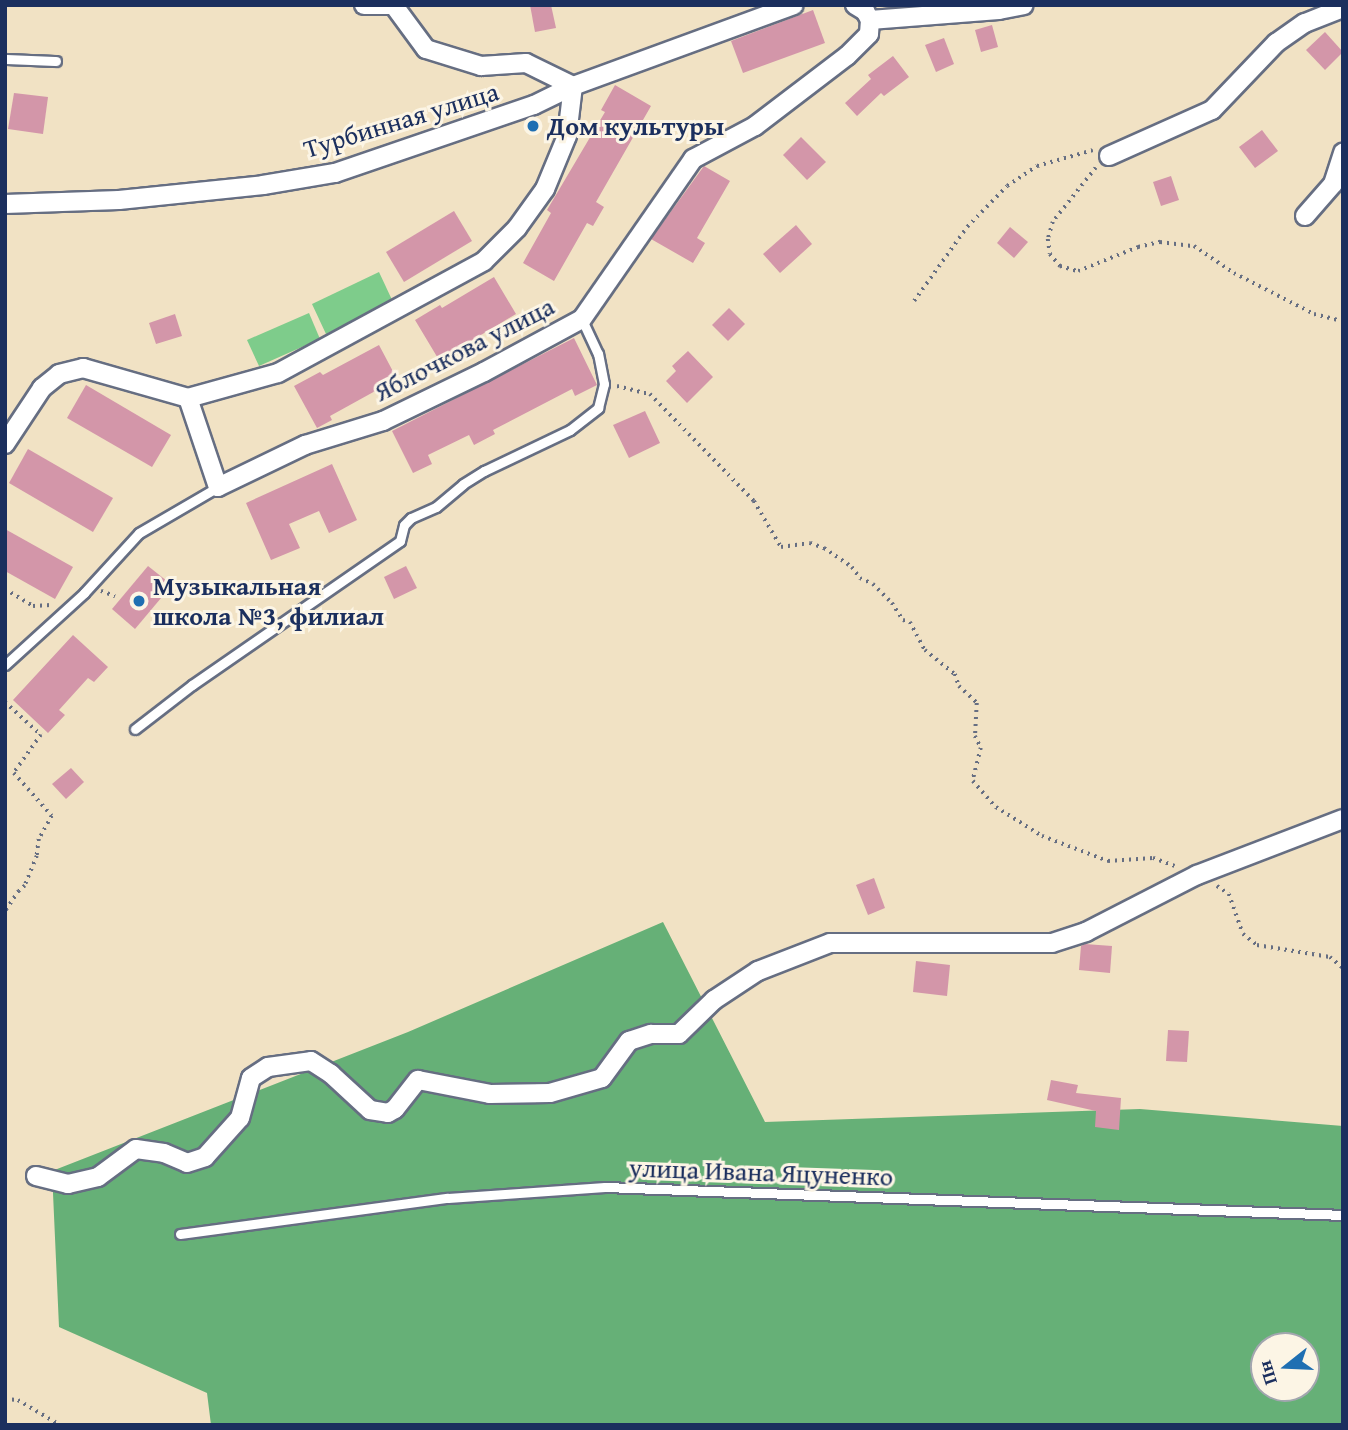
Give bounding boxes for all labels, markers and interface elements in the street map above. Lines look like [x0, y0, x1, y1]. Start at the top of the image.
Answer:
street label: Турбинная улица [300, 76, 502, 164]
place label: Дом культуры [547, 110, 724, 142]
marker: Дом культуры [525, 118, 541, 134]
street label: Яблочкова улица [369, 290, 559, 408]
place label: Музыкальная школа №3, филиал [153, 570, 384, 632]
marker: Музыкальная школа №3, филиал [131, 593, 147, 609]
street label: улица Ивана Яцуненко [628, 1152, 894, 1192]
north arrow [1250, 1332, 1320, 1402]
text: Пн [1250, 1357, 1284, 1389]

